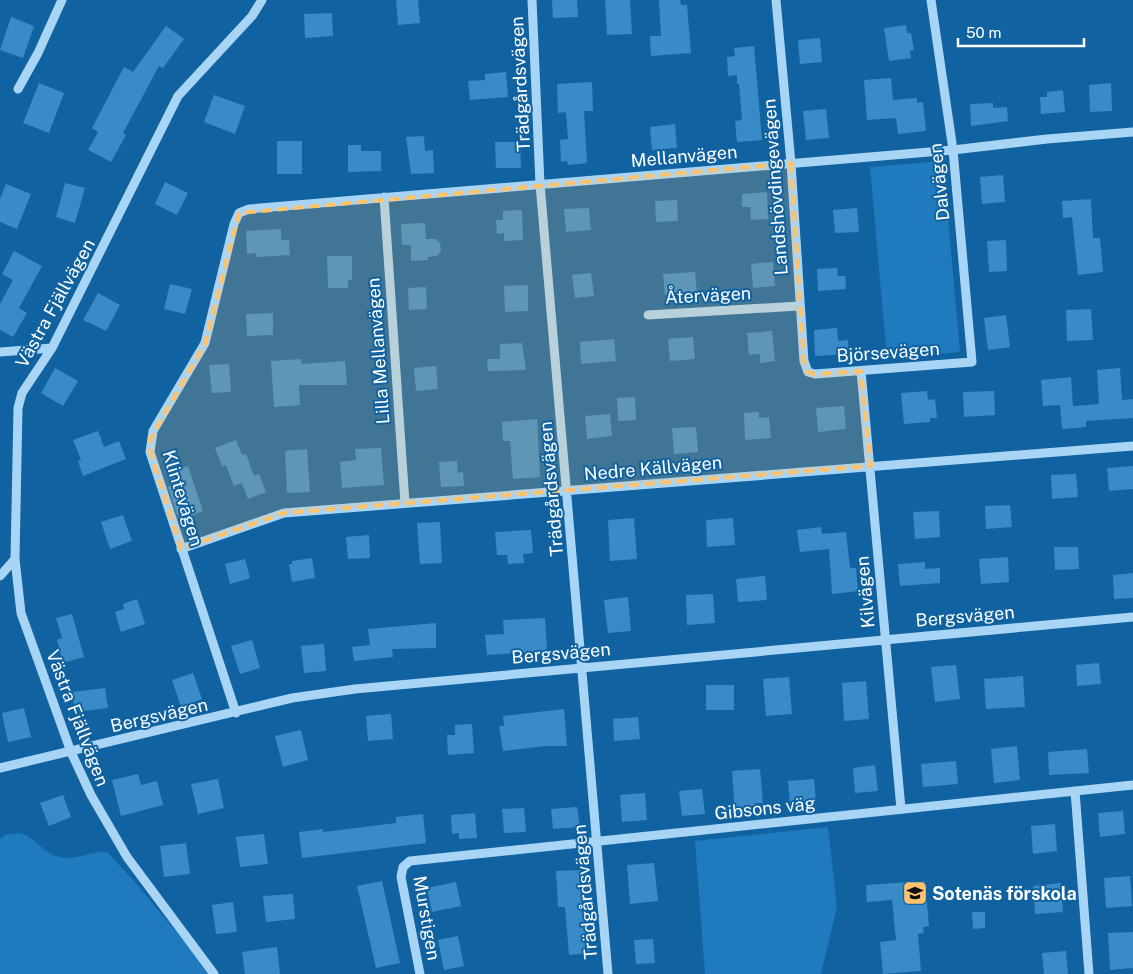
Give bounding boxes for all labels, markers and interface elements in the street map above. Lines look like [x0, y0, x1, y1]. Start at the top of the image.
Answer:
scale bar [958, 15, 1084, 47]
street label: Trädgårdsvägen [506, 16, 534, 152]
text: 50 m [966, 24, 1001, 41]
street label: Landshövdingevägen [758, 98, 792, 276]
street label: Mellanvägen [630, 141, 738, 171]
street label: Dalvägen [924, 142, 954, 222]
street label: Västra Fjällvägen [11, 235, 99, 371]
street label: Lilla Mellanvägen [362, 277, 394, 425]
street label: Återvägen [664, 280, 752, 308]
street label: Björsevägen [836, 338, 940, 366]
street label: Trädgårdsvägen [535, 421, 567, 557]
street label: Klintevägen [158, 447, 208, 549]
street label: Nedre Källvägen [583, 452, 723, 484]
street label: Kilvägen [851, 555, 879, 629]
street label: Bergsvägen [915, 601, 1015, 631]
street label: Bergsvägen [511, 638, 611, 668]
street label: Västra Fjällvägen [42, 647, 114, 789]
street label: Bergsvägen [108, 694, 210, 736]
street label: Gibsons väg [714, 792, 816, 824]
street label: Trädgårdsvägen [569, 824, 601, 960]
street label: Murstigen [409, 874, 445, 962]
school or university icon: Sotenäs förskola [902, 880, 928, 906]
place label: Sotenäs förskola [932, 883, 1077, 904]

